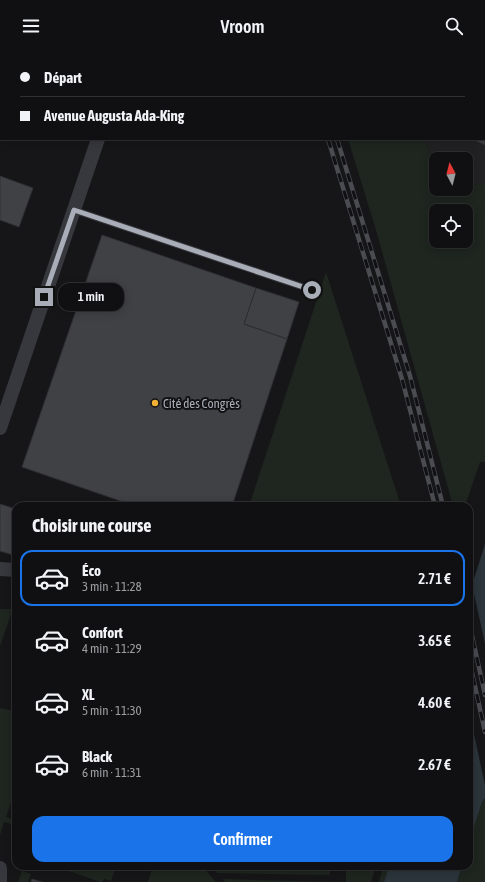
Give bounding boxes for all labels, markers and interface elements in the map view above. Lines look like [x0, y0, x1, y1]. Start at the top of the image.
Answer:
icon: menu [20, 15, 42, 37]
icon: search [443, 15, 465, 37]
text: Vroom [220, 16, 265, 37]
text: Départ [44, 69, 82, 86]
text: Avenue Augusta Ada-King [44, 107, 184, 124]
north arrow [429, 152, 473, 196]
map controls [429, 152, 473, 248]
button: locate [429, 204, 473, 248]
route start [303, 281, 321, 299]
callout: 1 min [58, 283, 124, 311]
route end [35, 288, 53, 306]
text: 1 min [78, 289, 104, 304]
place label: Cité des Congrès [163, 396, 240, 411]
marker: Cité des Congrès [150, 398, 160, 408]
text: Choisir une course [32, 515, 151, 536]
icon: car [34, 560, 70, 596]
text: Éco [82, 562, 101, 579]
text: 2.71 € [418, 570, 451, 587]
text: 3 min · 11:28 [82, 579, 142, 594]
icon: car [34, 622, 70, 658]
text: Confort [82, 624, 123, 641]
text: 3.65 € [418, 632, 451, 649]
text: 4 min · 11:29 [82, 641, 142, 656]
icon: car [34, 684, 70, 720]
text: XL [82, 686, 95, 703]
text: 4.60 € [418, 694, 451, 711]
text: 5 min · 11:30 [82, 703, 142, 718]
icon: car [34, 746, 70, 782]
text: Black [82, 748, 112, 765]
text: 2.67 € [418, 756, 451, 773]
text: 6 min · 11:31 [82, 765, 142, 780]
button: Confirmer [32, 816, 453, 862]

